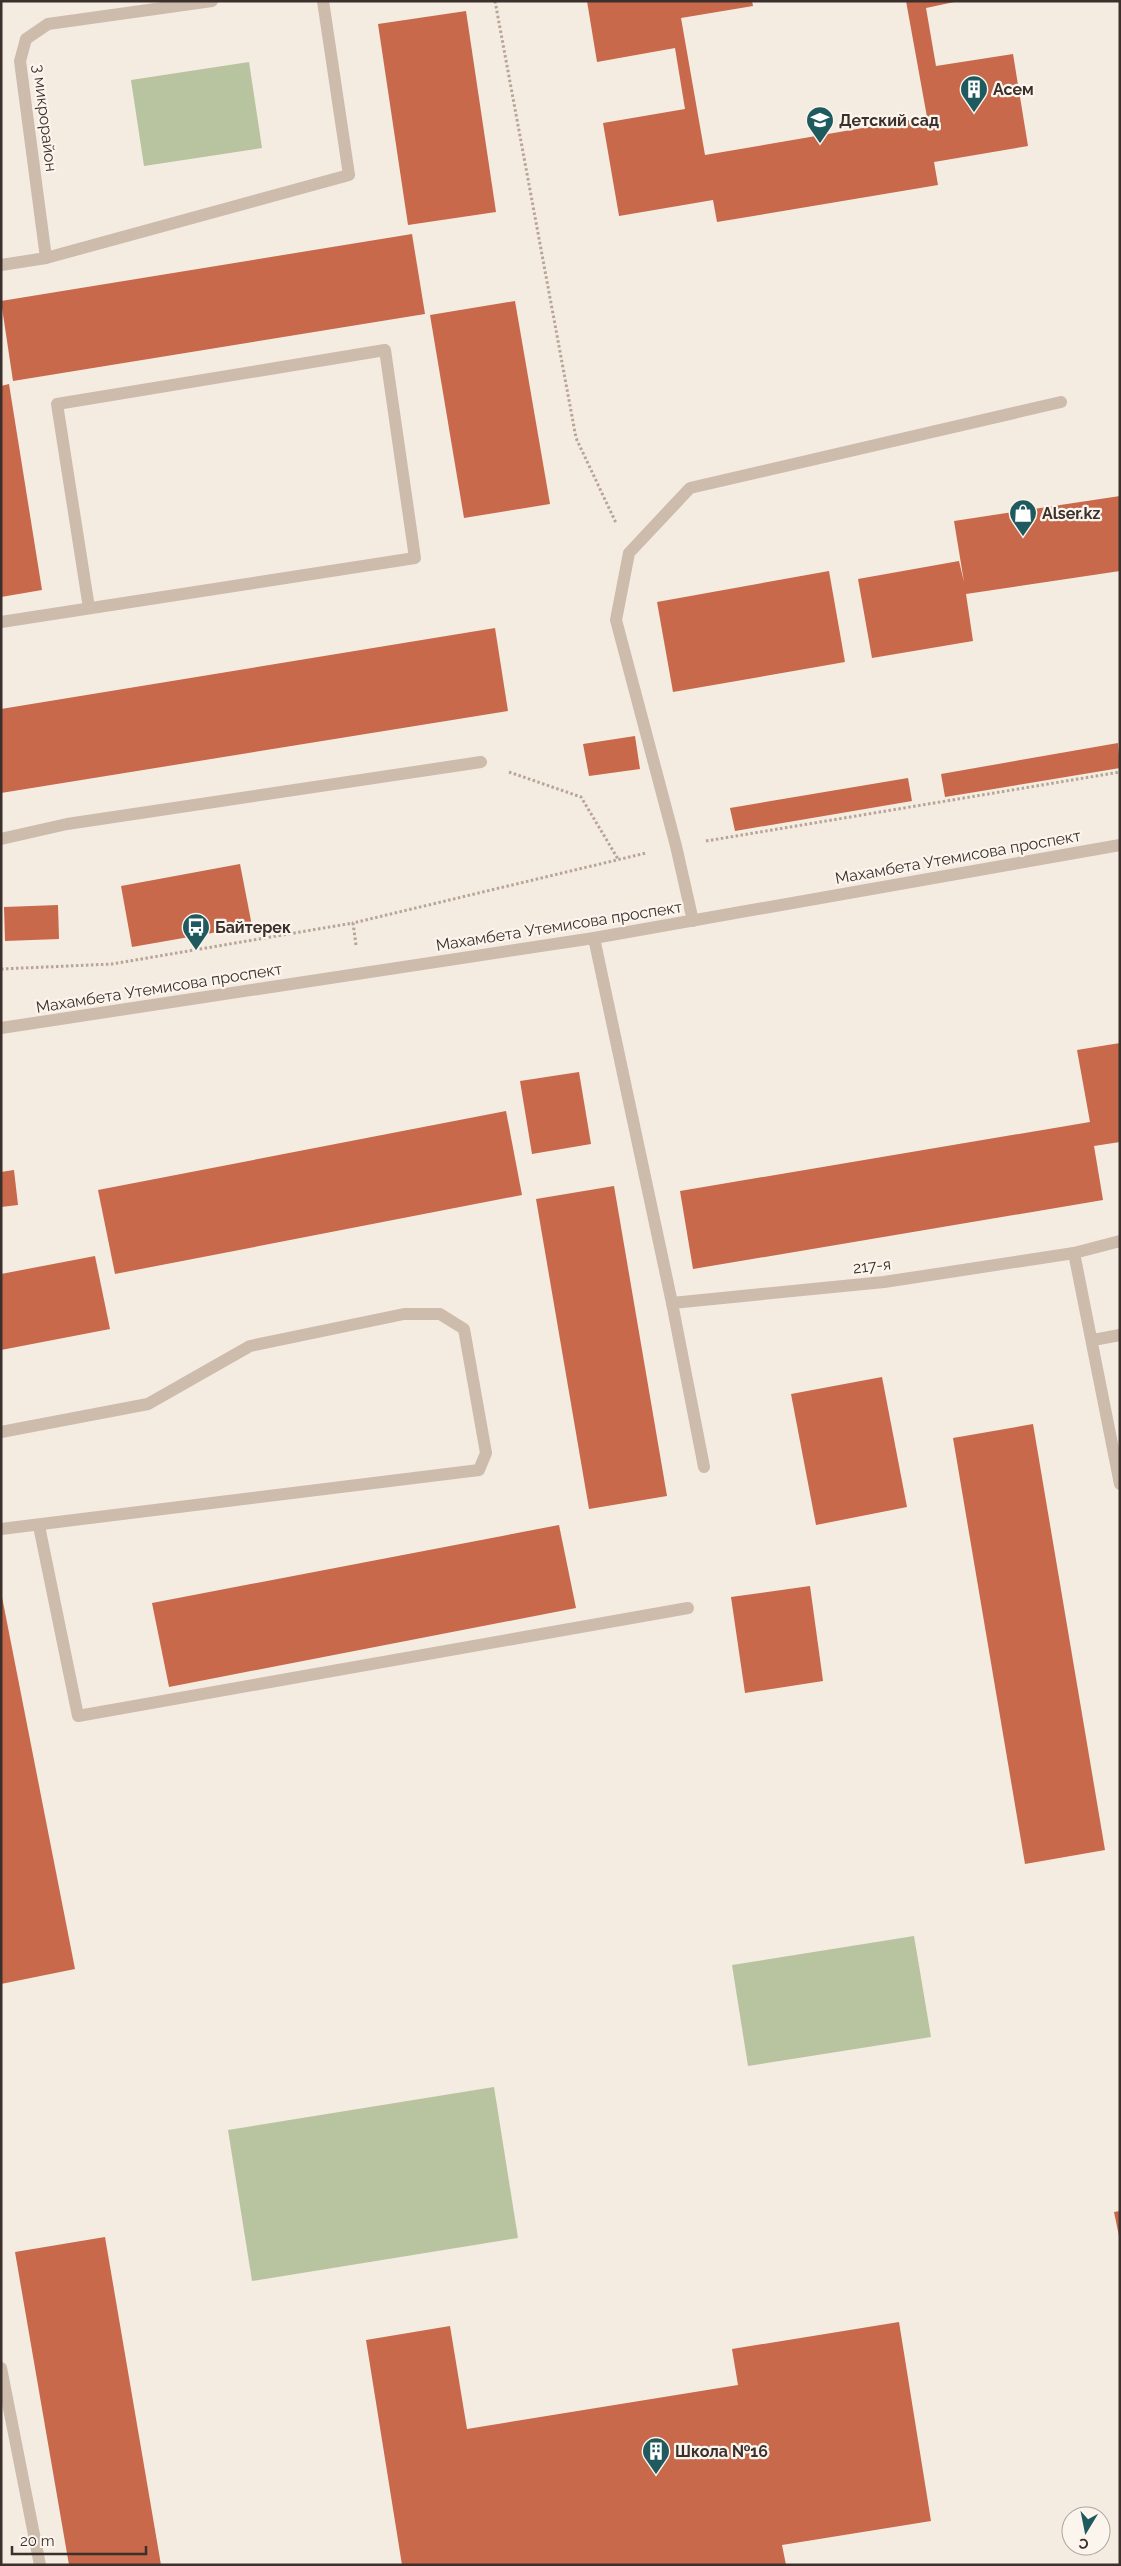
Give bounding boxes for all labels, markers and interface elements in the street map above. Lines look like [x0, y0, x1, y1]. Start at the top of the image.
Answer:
street label: 3 микрорайон [29, 63, 61, 173]
building icon: Асем [959, 74, 989, 113]
place label: Асем [993, 80, 1034, 99]
school or university icon: Детский сад [805, 105, 835, 144]
place label: Детский сад [839, 111, 939, 130]
shop icon: Alser.kz [1008, 498, 1038, 537]
place label: Alser.kz [1042, 504, 1100, 523]
street label: Махамбета Утемисова проспект [834, 826, 1083, 888]
street label: Махамбета Утемисова проспект [435, 897, 684, 955]
bus stop icon: Байтерек [181, 912, 211, 951]
place label: Байтерек [215, 918, 291, 937]
street label: Махамбета Утемисова проспект [35, 959, 284, 1017]
street label: 217-я [852, 1255, 892, 1277]
building icon: Школа №16 [641, 2436, 671, 2475]
place label: Школа №16 [675, 2442, 768, 2461]
north arrow [1061, 2506, 1111, 2556]
scale bar [12, 2524, 146, 2556]
text: 20 m [20, 2532, 55, 2550]
text: С [1077, 2535, 1090, 2553]

